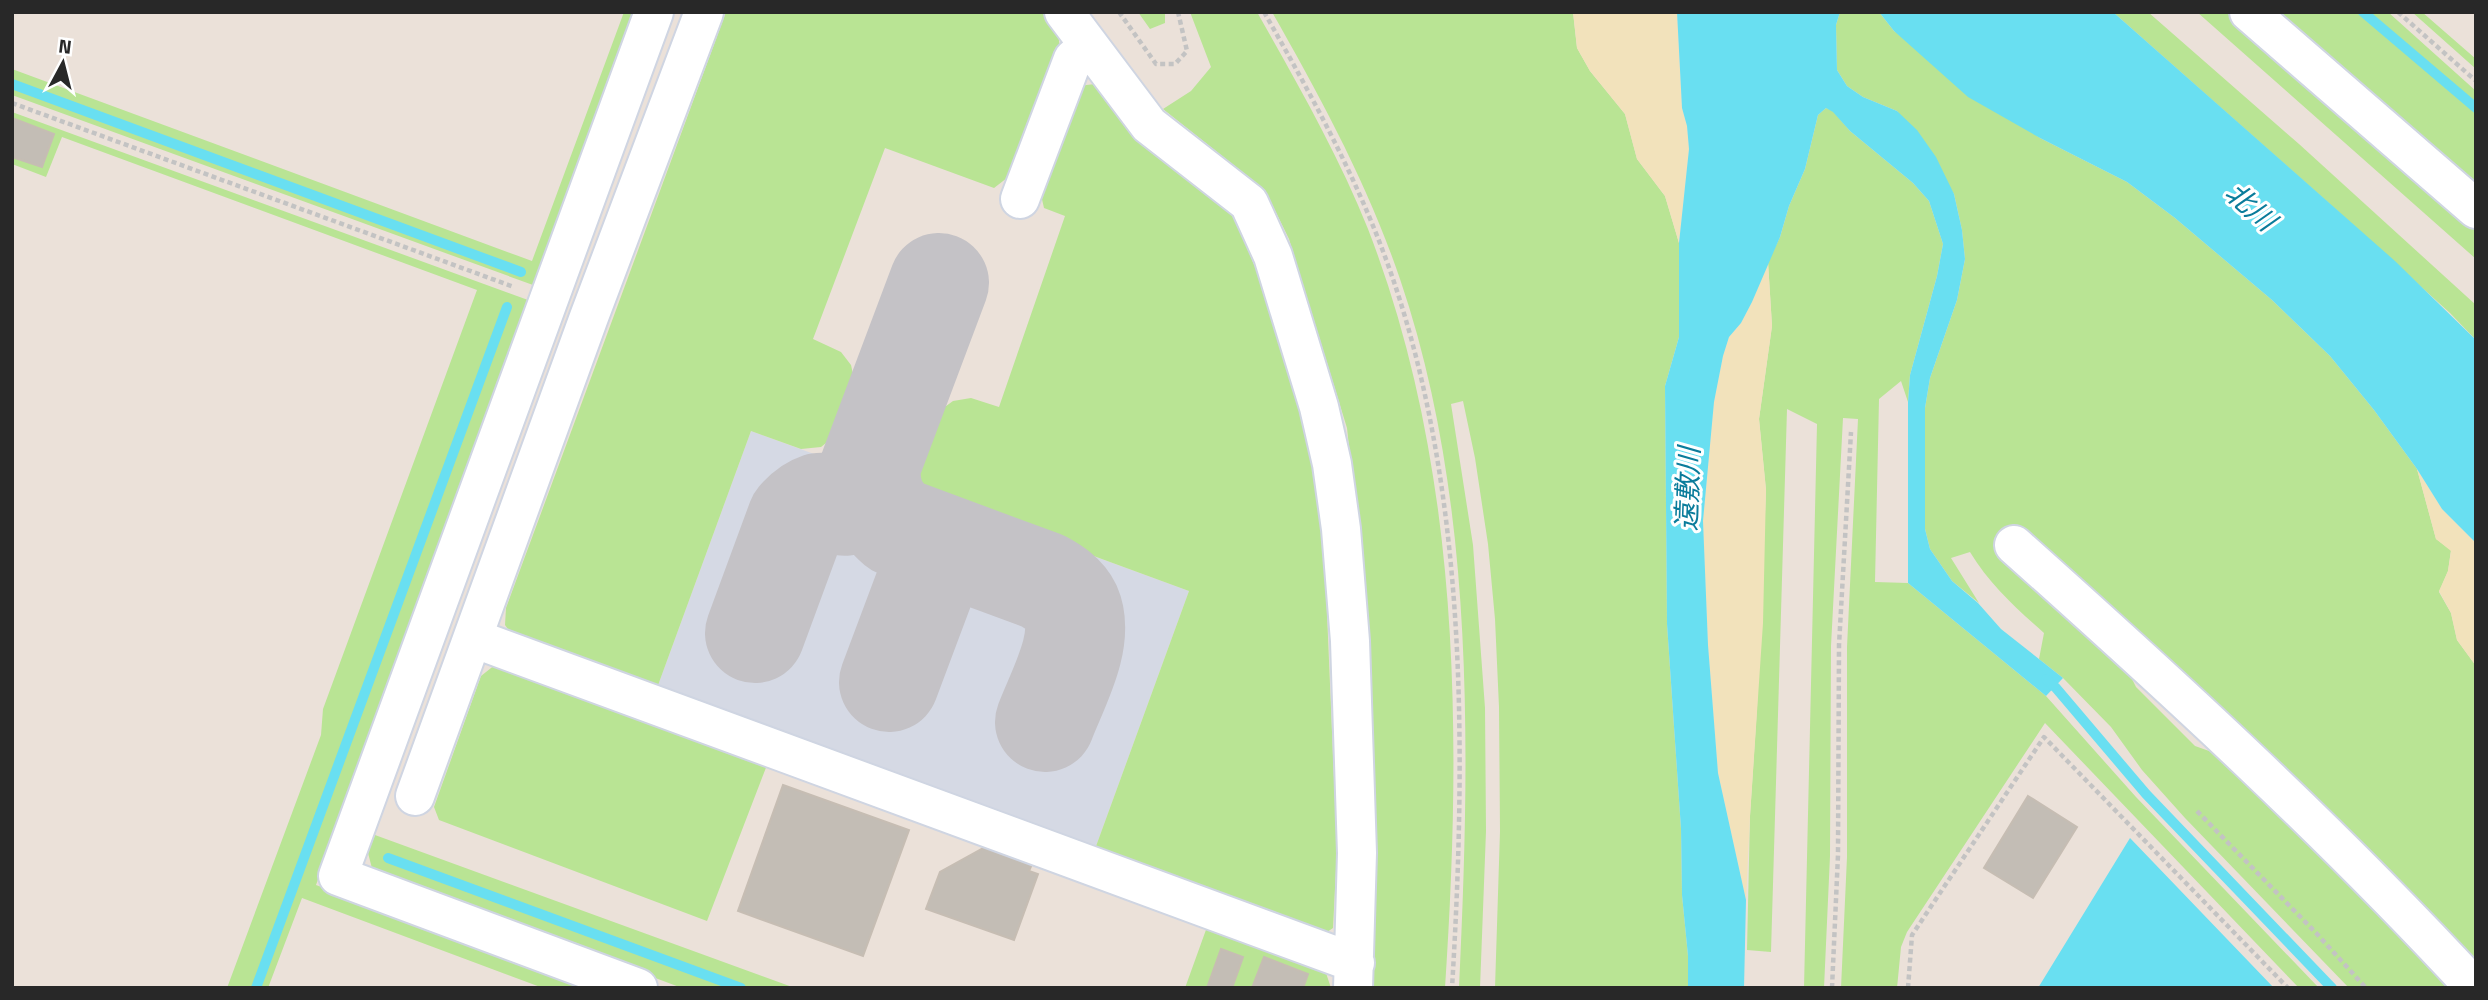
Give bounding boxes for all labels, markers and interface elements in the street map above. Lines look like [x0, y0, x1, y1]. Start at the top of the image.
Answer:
north arrow [28, 28, 98, 98]
text: N [57, 30, 73, 61]
water label: 北川 [2216, 171, 2288, 243]
water label: 遠敷川 [1664, 443, 1710, 532]

